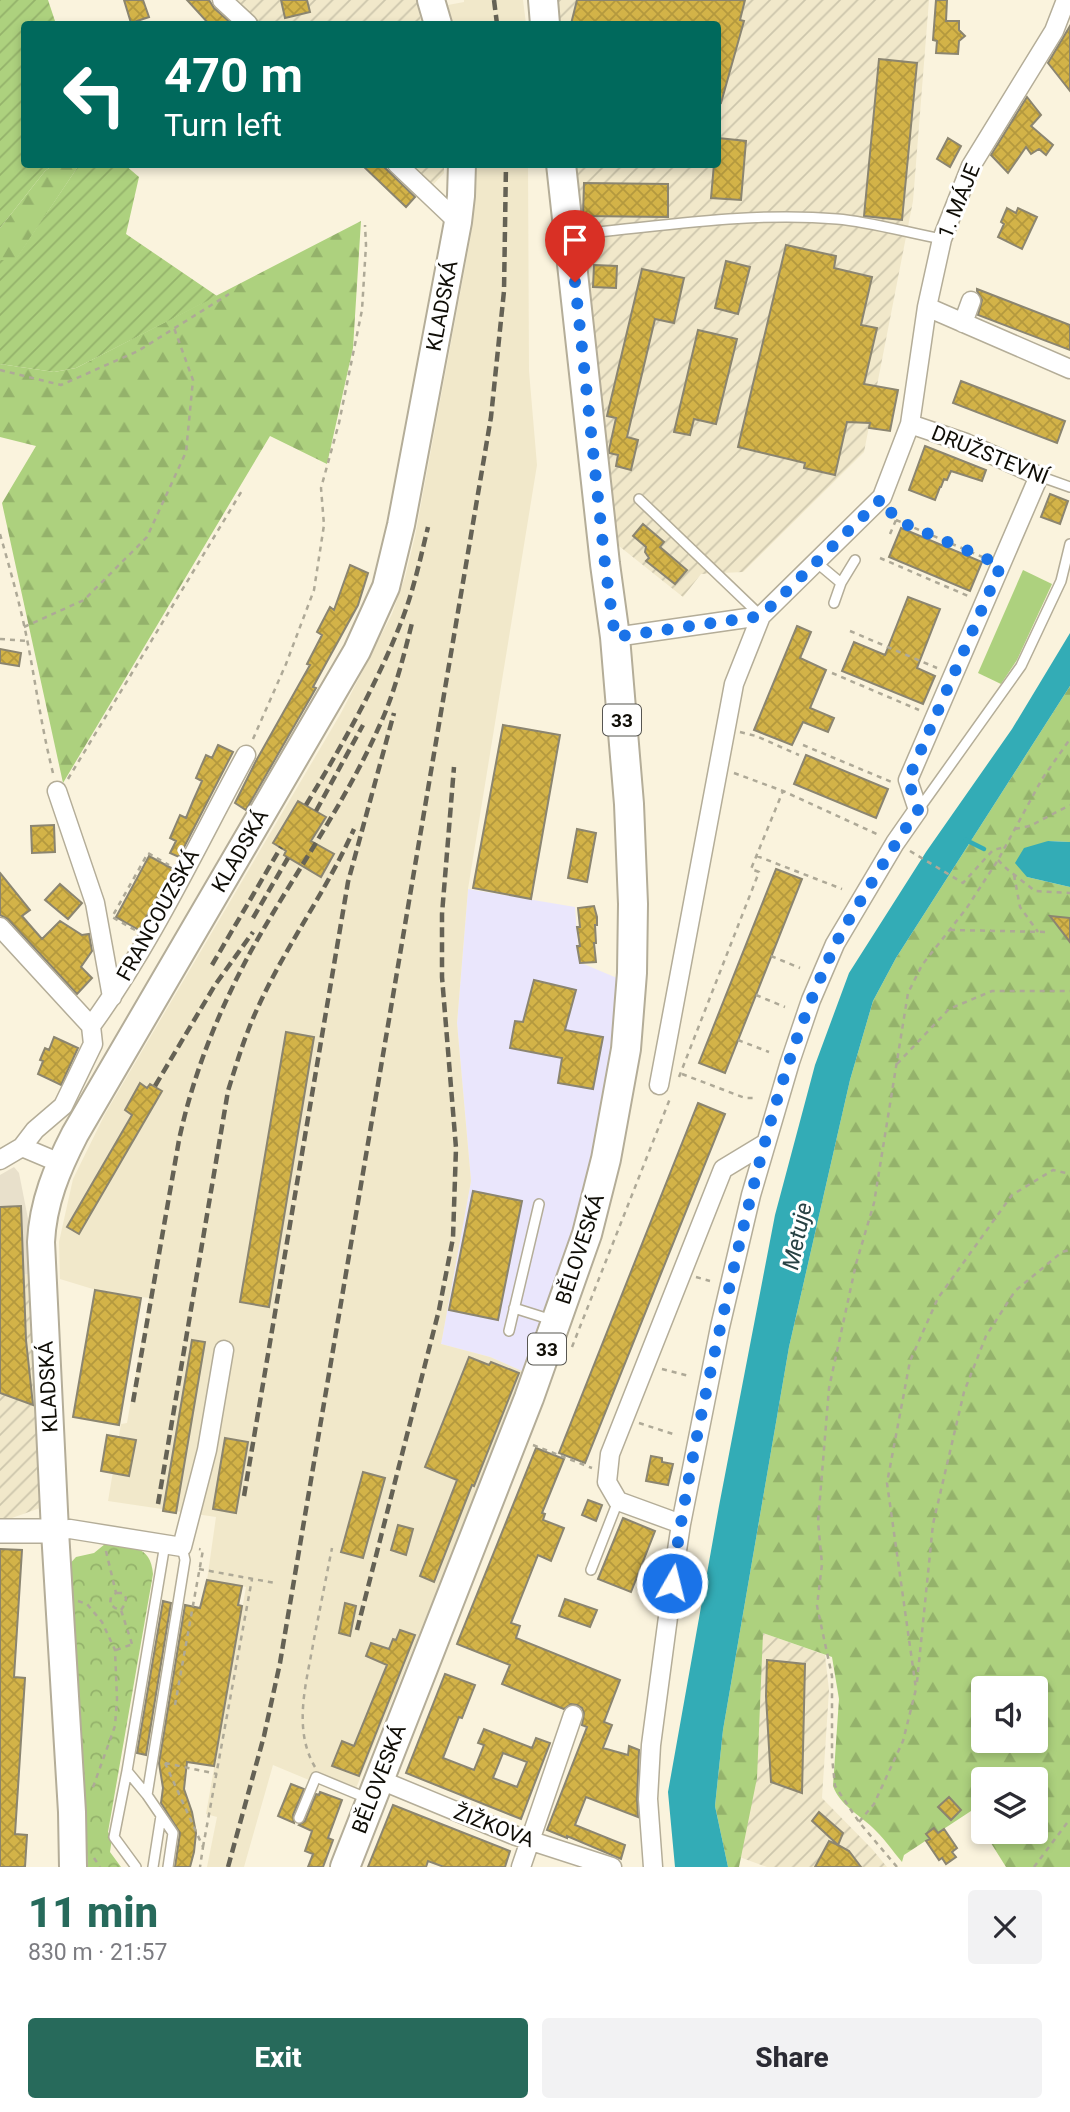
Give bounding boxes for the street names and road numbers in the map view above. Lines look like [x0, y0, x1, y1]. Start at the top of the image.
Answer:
street label: 1. MÁJE [933, 160, 985, 242]
street label: KLADSKÁ [421, 259, 463, 353]
street label: DRUŽSTEVNÍ [928, 421, 1053, 490]
road number: 33 [603, 705, 641, 736]
street label: KLADSKÁ [207, 805, 273, 897]
street label: FRANCOUZSKÁ [112, 845, 204, 985]
street label: BĚLOVESKÁ [551, 1191, 609, 1307]
road number: 33 [528, 1334, 566, 1364]
street label: KLADSKÁ [34, 1340, 62, 1433]
street label: BĚLOVESKÁ [347, 1721, 411, 1837]
street label: ŽIŽKOVA [450, 1800, 538, 1852]

